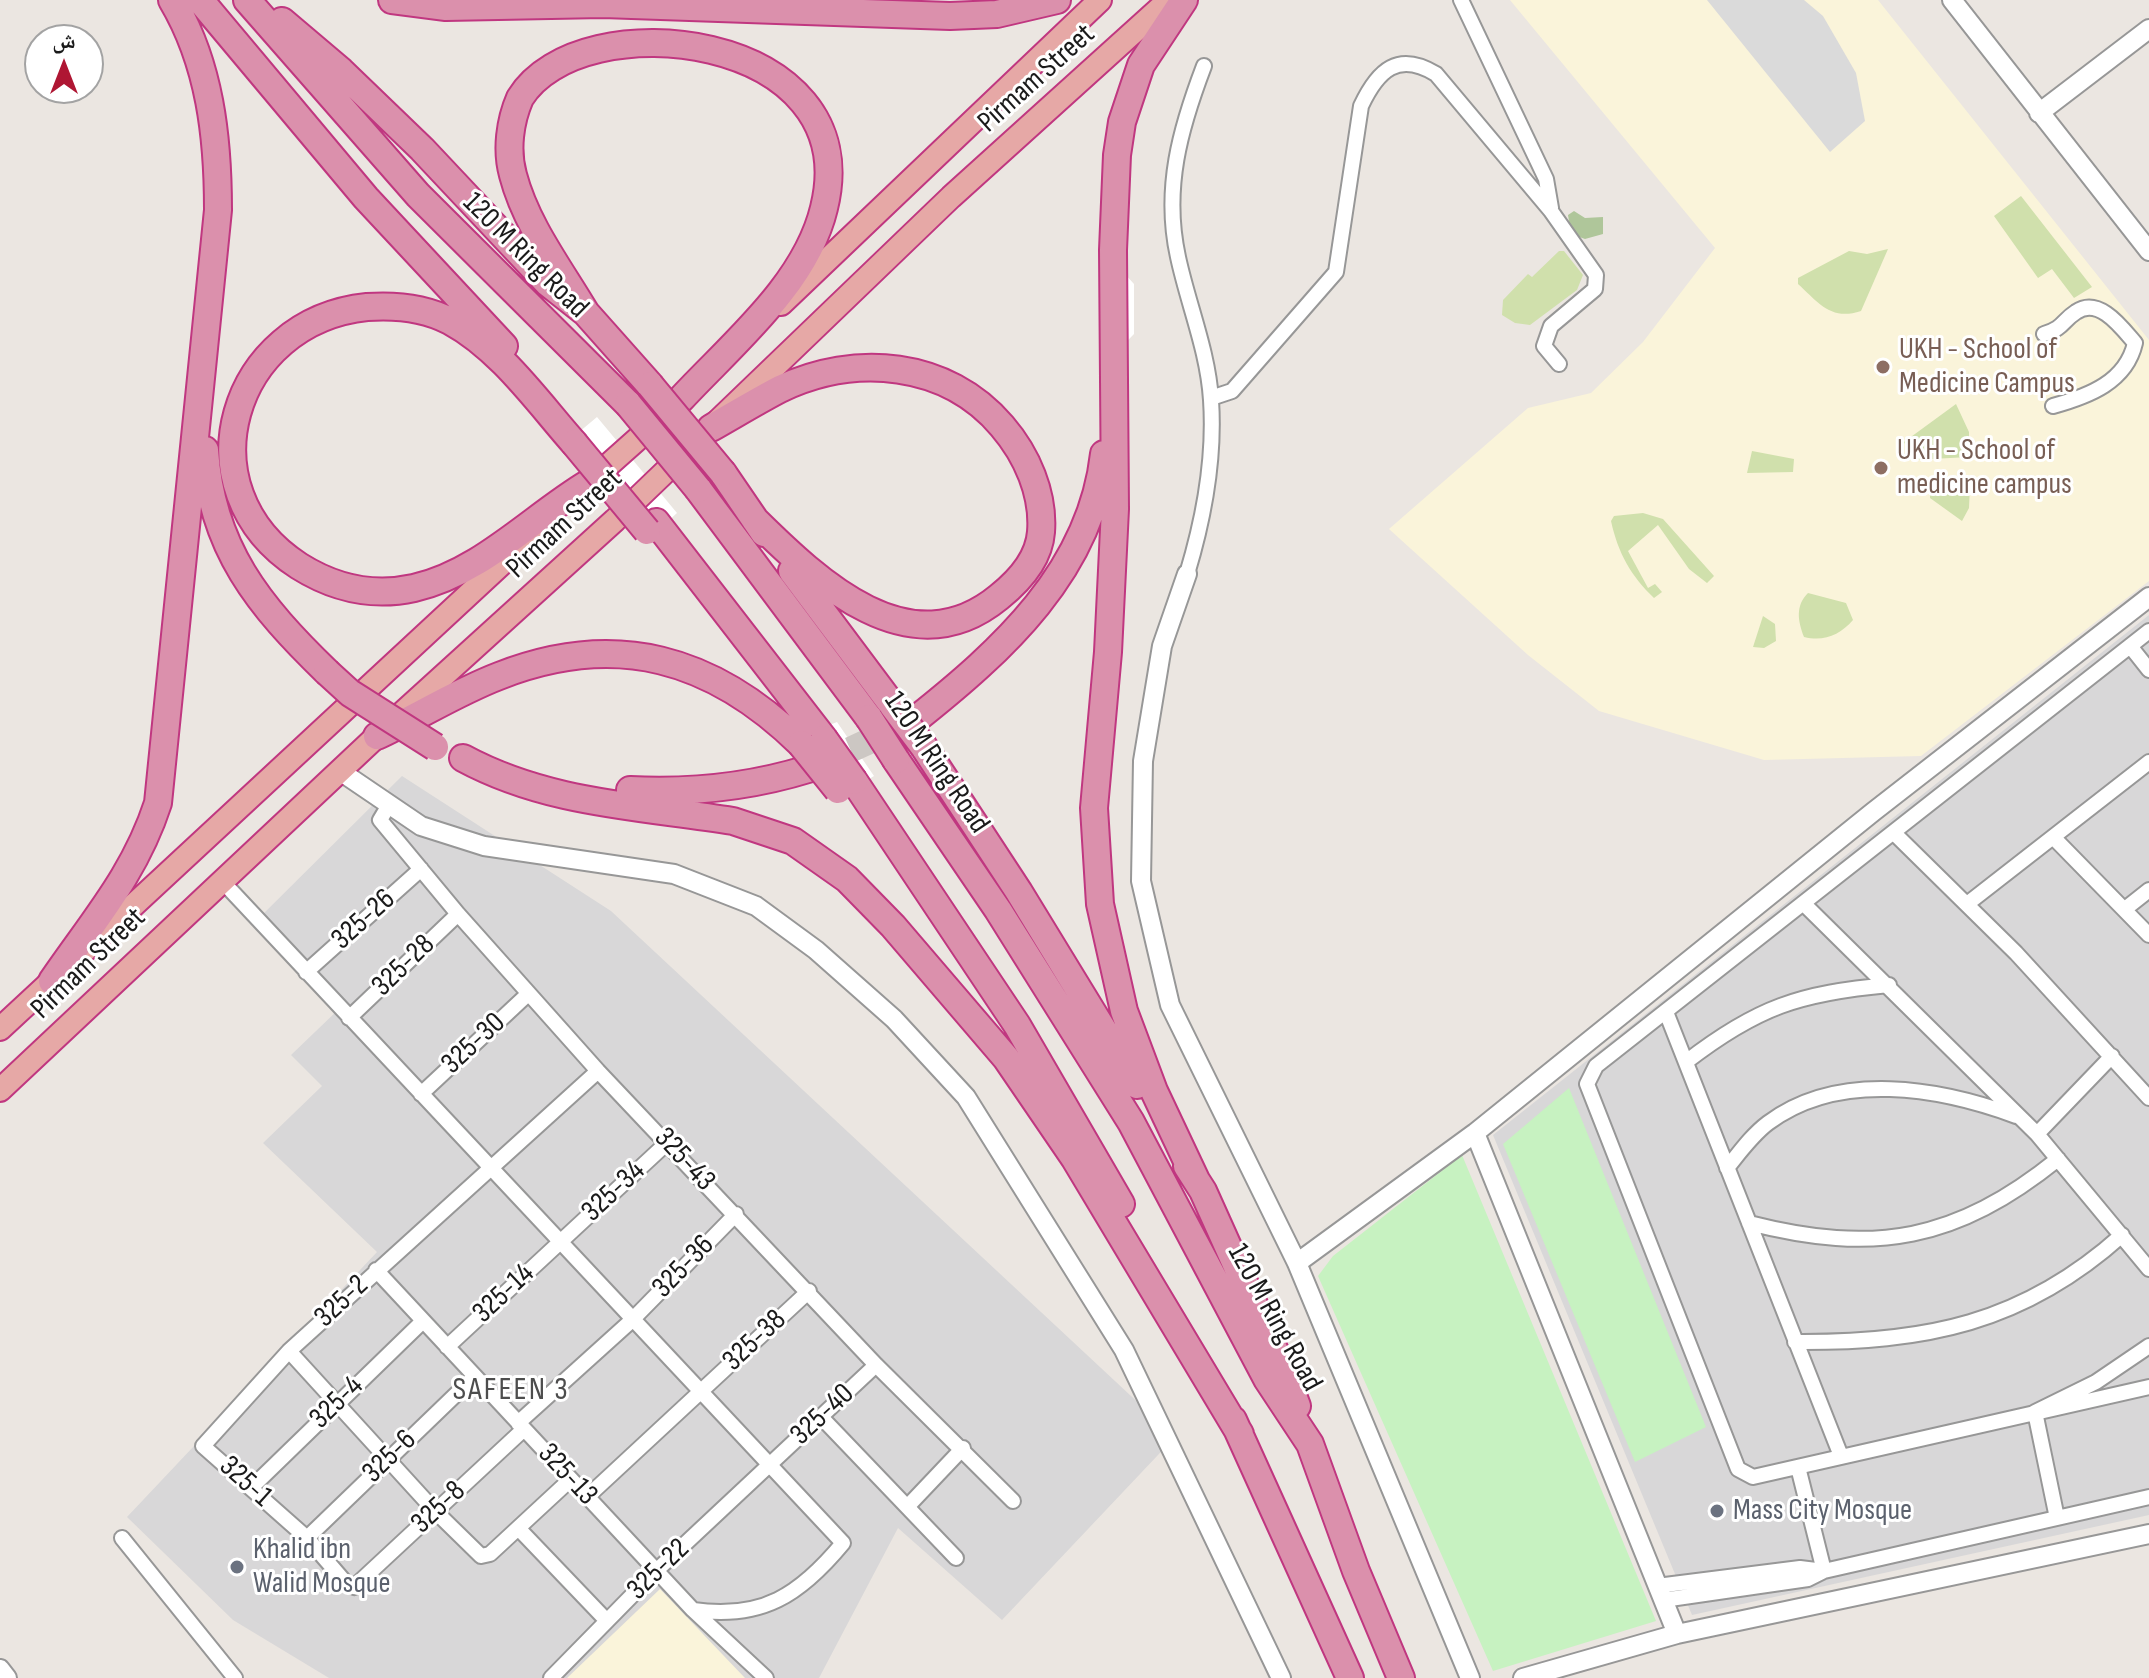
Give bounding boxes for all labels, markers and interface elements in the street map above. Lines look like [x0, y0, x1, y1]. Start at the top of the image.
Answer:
street label: Pirmam Street [971, 17, 1103, 141]
north arrow [24, 24, 104, 104]
text: ش [52, 28, 76, 55]
street label: 120 M Ring Road [455, 186, 595, 326]
place label: UKH - School of Medicine Campus [1899, 332, 2075, 402]
marker: UKH - School of Medicine Campus [1874, 358, 1892, 376]
place label: UKH - School of medicine campus [1897, 433, 2072, 504]
marker: UKH - School of medicine campus [1872, 459, 1890, 477]
street label: Pirmam Street [500, 461, 630, 587]
street label: 120 M Ring Road [876, 685, 996, 841]
street label: 325-26 [325, 882, 403, 958]
street label: Pirmam Street [24, 901, 154, 1027]
street label: 325-28 [365, 928, 443, 1004]
street label: 325-30 [435, 1006, 513, 1082]
street label: 325-43 [646, 1121, 722, 1199]
street label: 325-34 [575, 1154, 653, 1230]
street label: 325-36 [645, 1228, 723, 1306]
street label: 120 M Ring Road [1219, 1238, 1329, 1398]
street label: 325-14 [466, 1257, 542, 1331]
street label: 325-2 [308, 1268, 376, 1336]
street label: 325-38 [716, 1303, 794, 1379]
street label: 325-4 [303, 1369, 371, 1437]
district label: SAFEEN 3 [452, 1372, 570, 1410]
street label: 325-40 [784, 1377, 862, 1453]
street label: 325-6 [355, 1423, 425, 1491]
street label: 325-13 [530, 1437, 604, 1513]
street label: 325-1 [211, 1449, 279, 1515]
street label: 325-8 [404, 1474, 474, 1542]
place label: Mass City Mosque [1733, 1493, 1912, 1529]
marker: Mass City Mosque [1708, 1502, 1726, 1520]
place label: Khalid ibn Walid Mosque [253, 1532, 390, 1602]
street label: 325-22 [620, 1532, 698, 1608]
marker: Khalid ibn Walid Mosque [228, 1558, 246, 1576]

